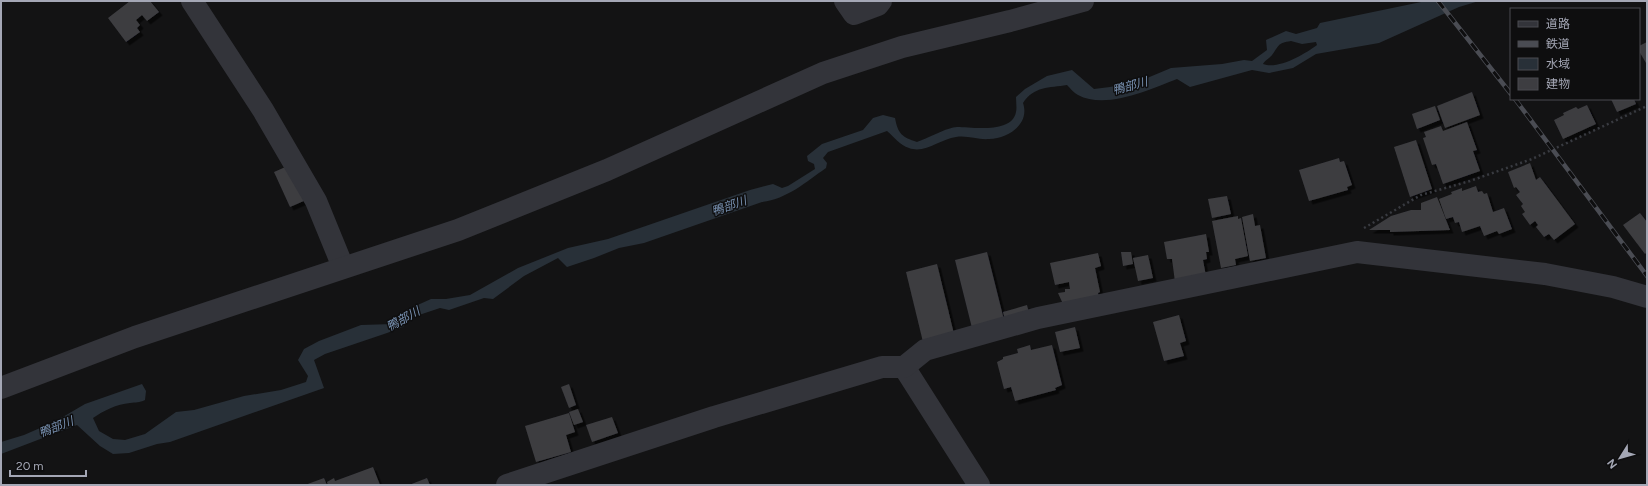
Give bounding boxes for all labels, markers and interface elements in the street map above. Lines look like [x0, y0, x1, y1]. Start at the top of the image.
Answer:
legend [1510, 8, 1640, 100]
text: 道路 [1546, 17, 1570, 31]
text: 鉄道 [1546, 37, 1570, 51]
text: 水域 [1546, 57, 1570, 71]
water label: 鴨部川 [1111, 74, 1151, 97]
text: 建物 [1546, 77, 1570, 91]
water label: 鴨部川 [710, 193, 750, 218]
water label: 鴨部川 [384, 303, 424, 334]
water label: 鴨部川 [37, 413, 77, 440]
north arrow [1600, 438, 1640, 478]
scale bar [10, 452, 86, 478]
text: N [1605, 456, 1620, 471]
text: 20 m [16, 459, 44, 473]

